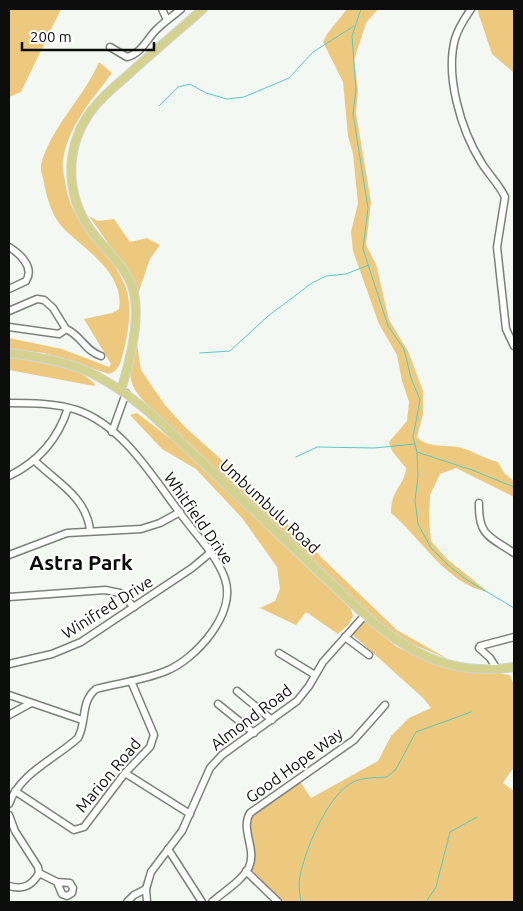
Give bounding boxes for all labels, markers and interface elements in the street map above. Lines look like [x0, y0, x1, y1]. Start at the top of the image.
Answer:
scale bar [22, 20, 155, 52]
text: 200 m [30, 28, 72, 45]
street label: Umbumbulu Road [217, 455, 323, 557]
street label: Whitfield Drive [161, 469, 237, 567]
district label: Astra Park [29, 550, 133, 574]
street label: Winifred Drive [58, 572, 156, 642]
street label: Almond Road [207, 681, 295, 753]
street label: Good Hope Way [242, 724, 346, 806]
street label: Marion Road [72, 734, 144, 816]

